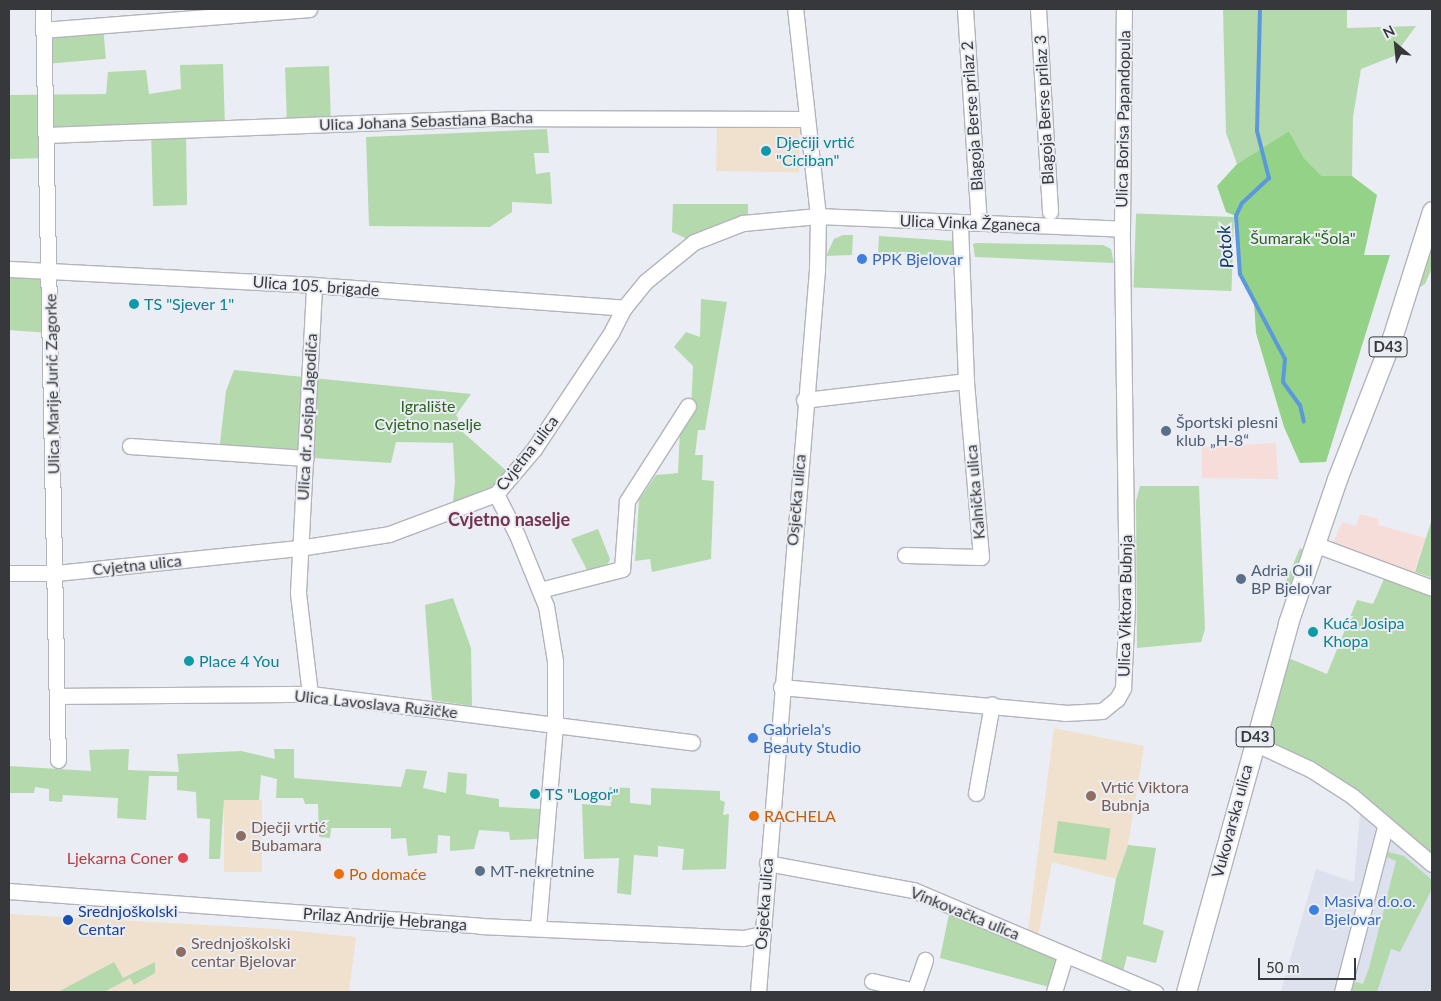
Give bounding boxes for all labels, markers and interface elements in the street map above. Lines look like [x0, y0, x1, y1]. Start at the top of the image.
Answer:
north arrow [1371, 20, 1421, 70]
text: N [1380, 21, 1397, 41]
street label: Ulica Borisa Papandopula [1112, 30, 1134, 208]
street label: Blagoja Berse prilaz 3 [1030, 35, 1058, 185]
street label: Blagoja Berse prilaz 2 [957, 41, 987, 191]
street label: Ulica Johana Sebastiana Bacha [318, 108, 534, 134]
place label: Dječiji vrtić "Ciciban" [776, 132, 855, 170]
marker: Dječiji vrtić "Ciciban" [760, 145, 772, 157]
street label: Ulica Vinka Žganeca [899, 211, 1041, 235]
water label: Potok [1212, 225, 1238, 269]
park label: Šumarak "Šola" [1250, 228, 1356, 248]
place label: PPK Bjelovar [872, 249, 963, 269]
marker: PPK Bjelovar [856, 253, 868, 265]
street label: Ulica 105. brigade [252, 272, 380, 300]
street label: Ulica Marije Jurić Zagorke [41, 293, 63, 475]
place label: TS "Sjever 1" [144, 294, 234, 314]
marker: TS "Sjever 1" [128, 298, 140, 310]
street label: Ulica dr. Josipa Jagodića [293, 332, 321, 502]
road number: D43 [1368, 334, 1408, 360]
park label: Igralište Cvjetno naselje [374, 396, 482, 434]
street label: Cvjetna ulica [492, 412, 562, 494]
place label: Športski plesni klub „H-8“ [1176, 412, 1278, 450]
marker: Športski plesni klub „H-8“ [1160, 425, 1172, 437]
street label: Kalnička ulica [961, 444, 989, 540]
street label: Osječka ulica [782, 453, 810, 547]
district label: Cvjetno naselje [448, 508, 570, 530]
street label: Ulica Viktora Bubnja [1114, 534, 1136, 678]
street label: Cvjetna ulica [91, 551, 183, 579]
place label: Adria Oil BP Bjelovar [1251, 560, 1332, 598]
marker: Adria Oil BP Bjelovar [1235, 573, 1247, 585]
place label: Kuća Josipa Khopa [1323, 613, 1405, 651]
marker: Kuća Josipa Khopa [1307, 626, 1319, 638]
place label: Place 4 You [199, 651, 280, 671]
marker: Place 4 You [183, 655, 195, 667]
street label: Ulica Lavoslava Ružičke [293, 686, 459, 722]
place label: Gabriela's Beauty Studio [763, 719, 861, 757]
road number: D43 [1235, 724, 1275, 750]
marker: Gabriela's Beauty Studio [747, 732, 759, 744]
street label: Vukovarska ulica [1208, 762, 1256, 880]
place label: Vrtić Viktora Bubnja [1101, 777, 1190, 815]
place label: TS "Logor" [545, 784, 619, 804]
marker: TS "Logor" [529, 788, 541, 800]
marker: Vrtić Viktora Bubnja [1085, 790, 1097, 802]
place label: RACHELA [764, 806, 836, 826]
marker: RACHELA [748, 810, 760, 822]
place label: Dječji vrtić Bubamara [251, 817, 326, 855]
marker: Dječji vrtić Bubamara [235, 830, 247, 842]
place label: Ljekarna Coner [67, 848, 173, 868]
marker: Ljekarna Coner [177, 852, 189, 864]
street label: Osječka ulica [751, 858, 777, 950]
place label: MT-nekretnine [490, 861, 595, 881]
place label: Po domaće [349, 864, 426, 884]
marker: MT-nekretnine [474, 865, 486, 877]
marker: Po domaće [333, 868, 345, 880]
street label: Vinkovačka ulica [908, 882, 1022, 944]
place label: Masiva d.o.o. Bjelovar [1324, 891, 1416, 929]
place label: Srednjoškolski Centar [78, 901, 178, 939]
street label: Prilaz Andrije Hebranga [302, 904, 468, 934]
marker: Masiva d.o.o. Bjelovar [1308, 904, 1320, 916]
marker: Srednjoškolski Centar [62, 914, 74, 926]
place label: Srednjoškolski centar Bjelovar [191, 933, 296, 971]
marker: Srednjoškolski centar Bjelovar [175, 946, 187, 958]
scale bar [1261, 948, 1358, 980]
text: 50 m [1266, 958, 1300, 976]

